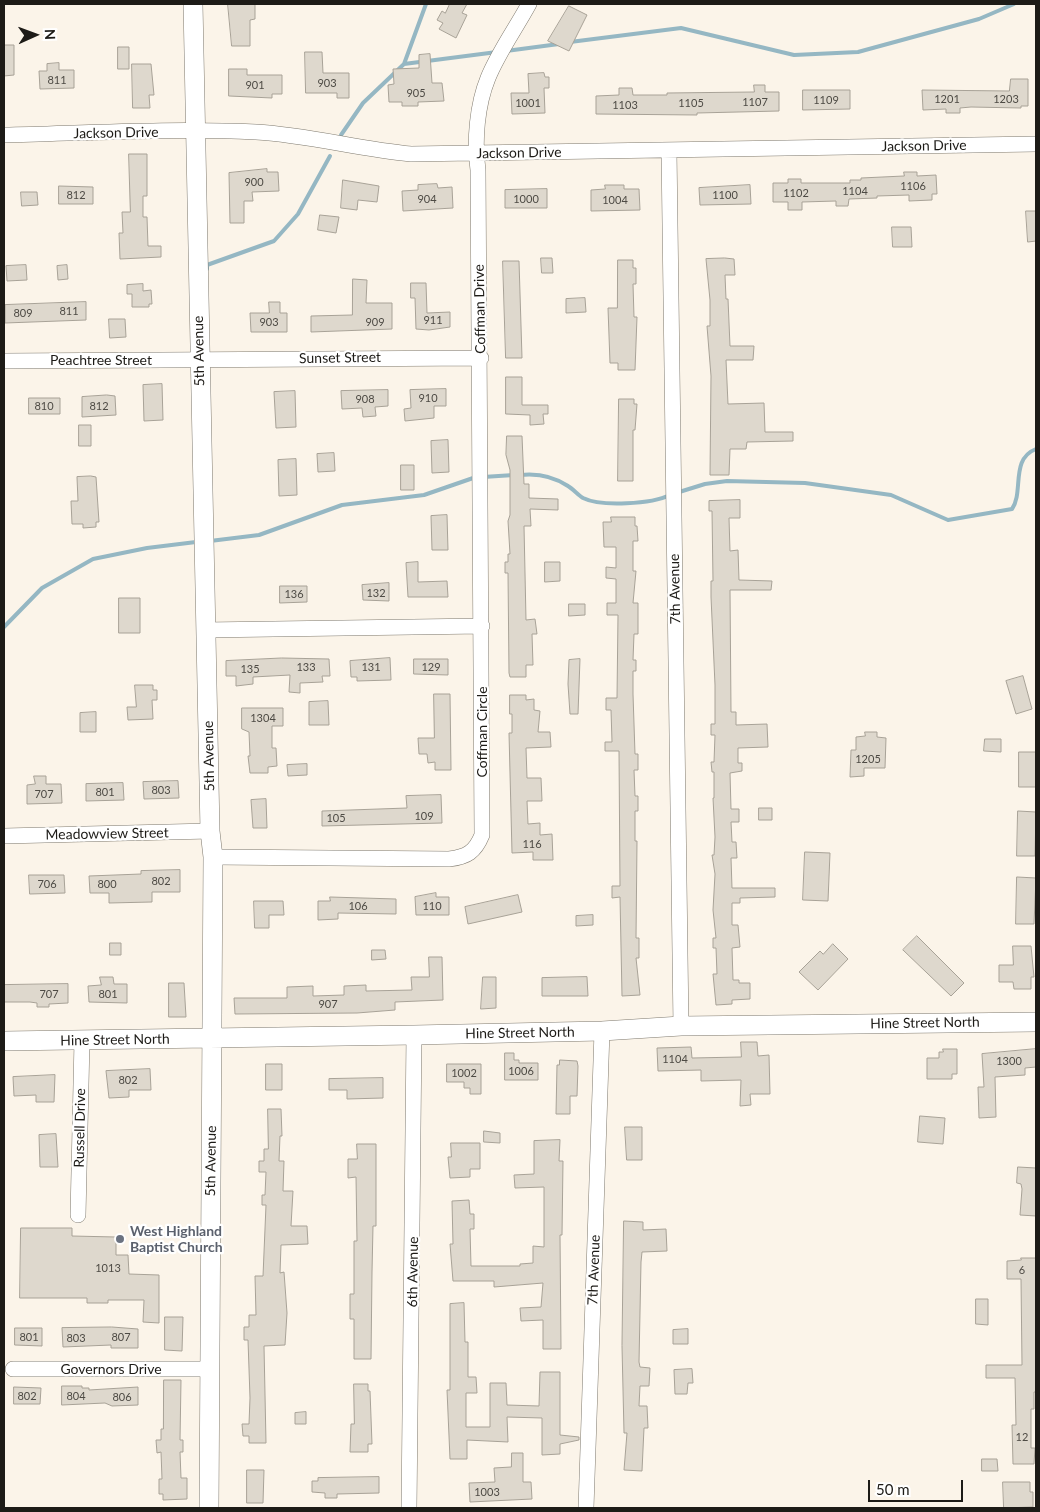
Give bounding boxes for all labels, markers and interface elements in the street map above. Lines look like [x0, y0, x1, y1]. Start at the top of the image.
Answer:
north arrow [10, 10, 60, 60]
text: N [42, 29, 59, 40]
house number: 811 [47, 73, 67, 87]
house number: 903 [317, 76, 337, 90]
house number: 901 [245, 78, 265, 92]
house number: 905 [406, 86, 426, 100]
house number: 1201 [934, 92, 960, 106]
house number: 1203 [993, 92, 1019, 106]
house number: 1109 [813, 93, 839, 107]
house number: 1107 [742, 95, 768, 109]
house number: 1001 [515, 96, 541, 110]
house number: 1105 [678, 96, 704, 110]
house number: 1103 [612, 98, 638, 112]
street label: Jackson Drive [73, 124, 159, 142]
street label: Jackson Drive [881, 137, 967, 155]
street label: Jackson Drive [476, 144, 562, 162]
house number: 900 [244, 175, 264, 189]
house number: 1106 [900, 179, 926, 193]
house number: 1104 [842, 184, 868, 198]
house number: 1102 [783, 186, 809, 200]
house number: 812 [66, 188, 86, 202]
house number: 1100 [712, 188, 738, 202]
house number: 904 [417, 192, 437, 206]
house number: 1000 [513, 192, 539, 206]
house number: 1004 [602, 193, 628, 207]
street label: Coffman Drive [471, 264, 489, 354]
house number: 811 [59, 304, 79, 318]
house number: 809 [13, 306, 33, 320]
house number: 911 [423, 313, 443, 327]
street label: 5th Avenue [190, 315, 208, 387]
house number: 903 [259, 315, 279, 329]
house number: 909 [365, 315, 385, 329]
street label: Sunset Street [299, 349, 381, 367]
street label: Peachtree Street [50, 352, 152, 368]
house number: 910 [418, 391, 438, 405]
house number: 908 [355, 392, 375, 406]
house number: 810 [34, 399, 54, 413]
house number: 812 [89, 399, 109, 413]
street label: 7th Avenue [666, 553, 684, 625]
house number: 132 [366, 586, 386, 600]
house number: 136 [284, 587, 304, 601]
house number: 133 [296, 660, 316, 674]
house number: 131 [361, 660, 381, 674]
house number: 129 [421, 660, 441, 674]
house number: 135 [240, 662, 260, 676]
street label: Coffman Circle [474, 686, 490, 778]
house number: 1304 [250, 711, 276, 725]
street label: 5th Avenue [200, 720, 218, 792]
house number: 1205 [855, 752, 881, 766]
house number: 803 [151, 783, 171, 797]
house number: 801 [95, 785, 115, 799]
house number: 707 [34, 787, 54, 801]
house number: 109 [414, 809, 434, 823]
house number: 105 [326, 811, 346, 825]
street label: Meadowview Street [45, 825, 169, 843]
house number: 116 [522, 837, 542, 851]
house number: 802 [151, 874, 171, 888]
house number: 706 [37, 877, 57, 891]
house number: 800 [97, 877, 117, 891]
house number: 106 [348, 899, 368, 913]
house number: 110 [422, 899, 442, 913]
house number: 707 [39, 987, 59, 1001]
house number: 801 [98, 987, 118, 1001]
house number: 907 [318, 997, 338, 1011]
street label: Hine Street North [870, 1014, 980, 1032]
street label: Hine Street North [465, 1024, 575, 1042]
street label: Hine Street North [60, 1031, 170, 1049]
house number: 1104 [662, 1052, 688, 1066]
house number: 1300 [996, 1054, 1022, 1068]
house number: 1006 [508, 1064, 534, 1078]
house number: 1002 [451, 1066, 477, 1080]
house number: 802 [118, 1073, 138, 1087]
street label: Russell Drive [71, 1088, 89, 1168]
street label: 5th Avenue [202, 1125, 220, 1197]
place label: West Highland Baptist Church [130, 1223, 223, 1256]
marker: West Highland Baptist Church [114, 1233, 126, 1245]
street label: 7th Avenue [584, 1234, 604, 1306]
street label: 6th Avenue [404, 1236, 422, 1308]
house number: 1013 [95, 1261, 121, 1275]
house number: 6 [1019, 1263, 1025, 1277]
house number: 801 [19, 1330, 39, 1344]
house number: 807 [111, 1330, 131, 1344]
house number: 803 [66, 1331, 86, 1345]
street label: Governors Drive [60, 1361, 162, 1377]
house number: 802 [17, 1389, 37, 1403]
house number: 804 [66, 1389, 86, 1403]
house number: 806 [112, 1390, 132, 1404]
house number: 12 [1016, 1430, 1028, 1444]
scale bar [870, 1470, 965, 1502]
text: 50 m [876, 1480, 910, 1498]
house number: 1003 [474, 1485, 500, 1499]

